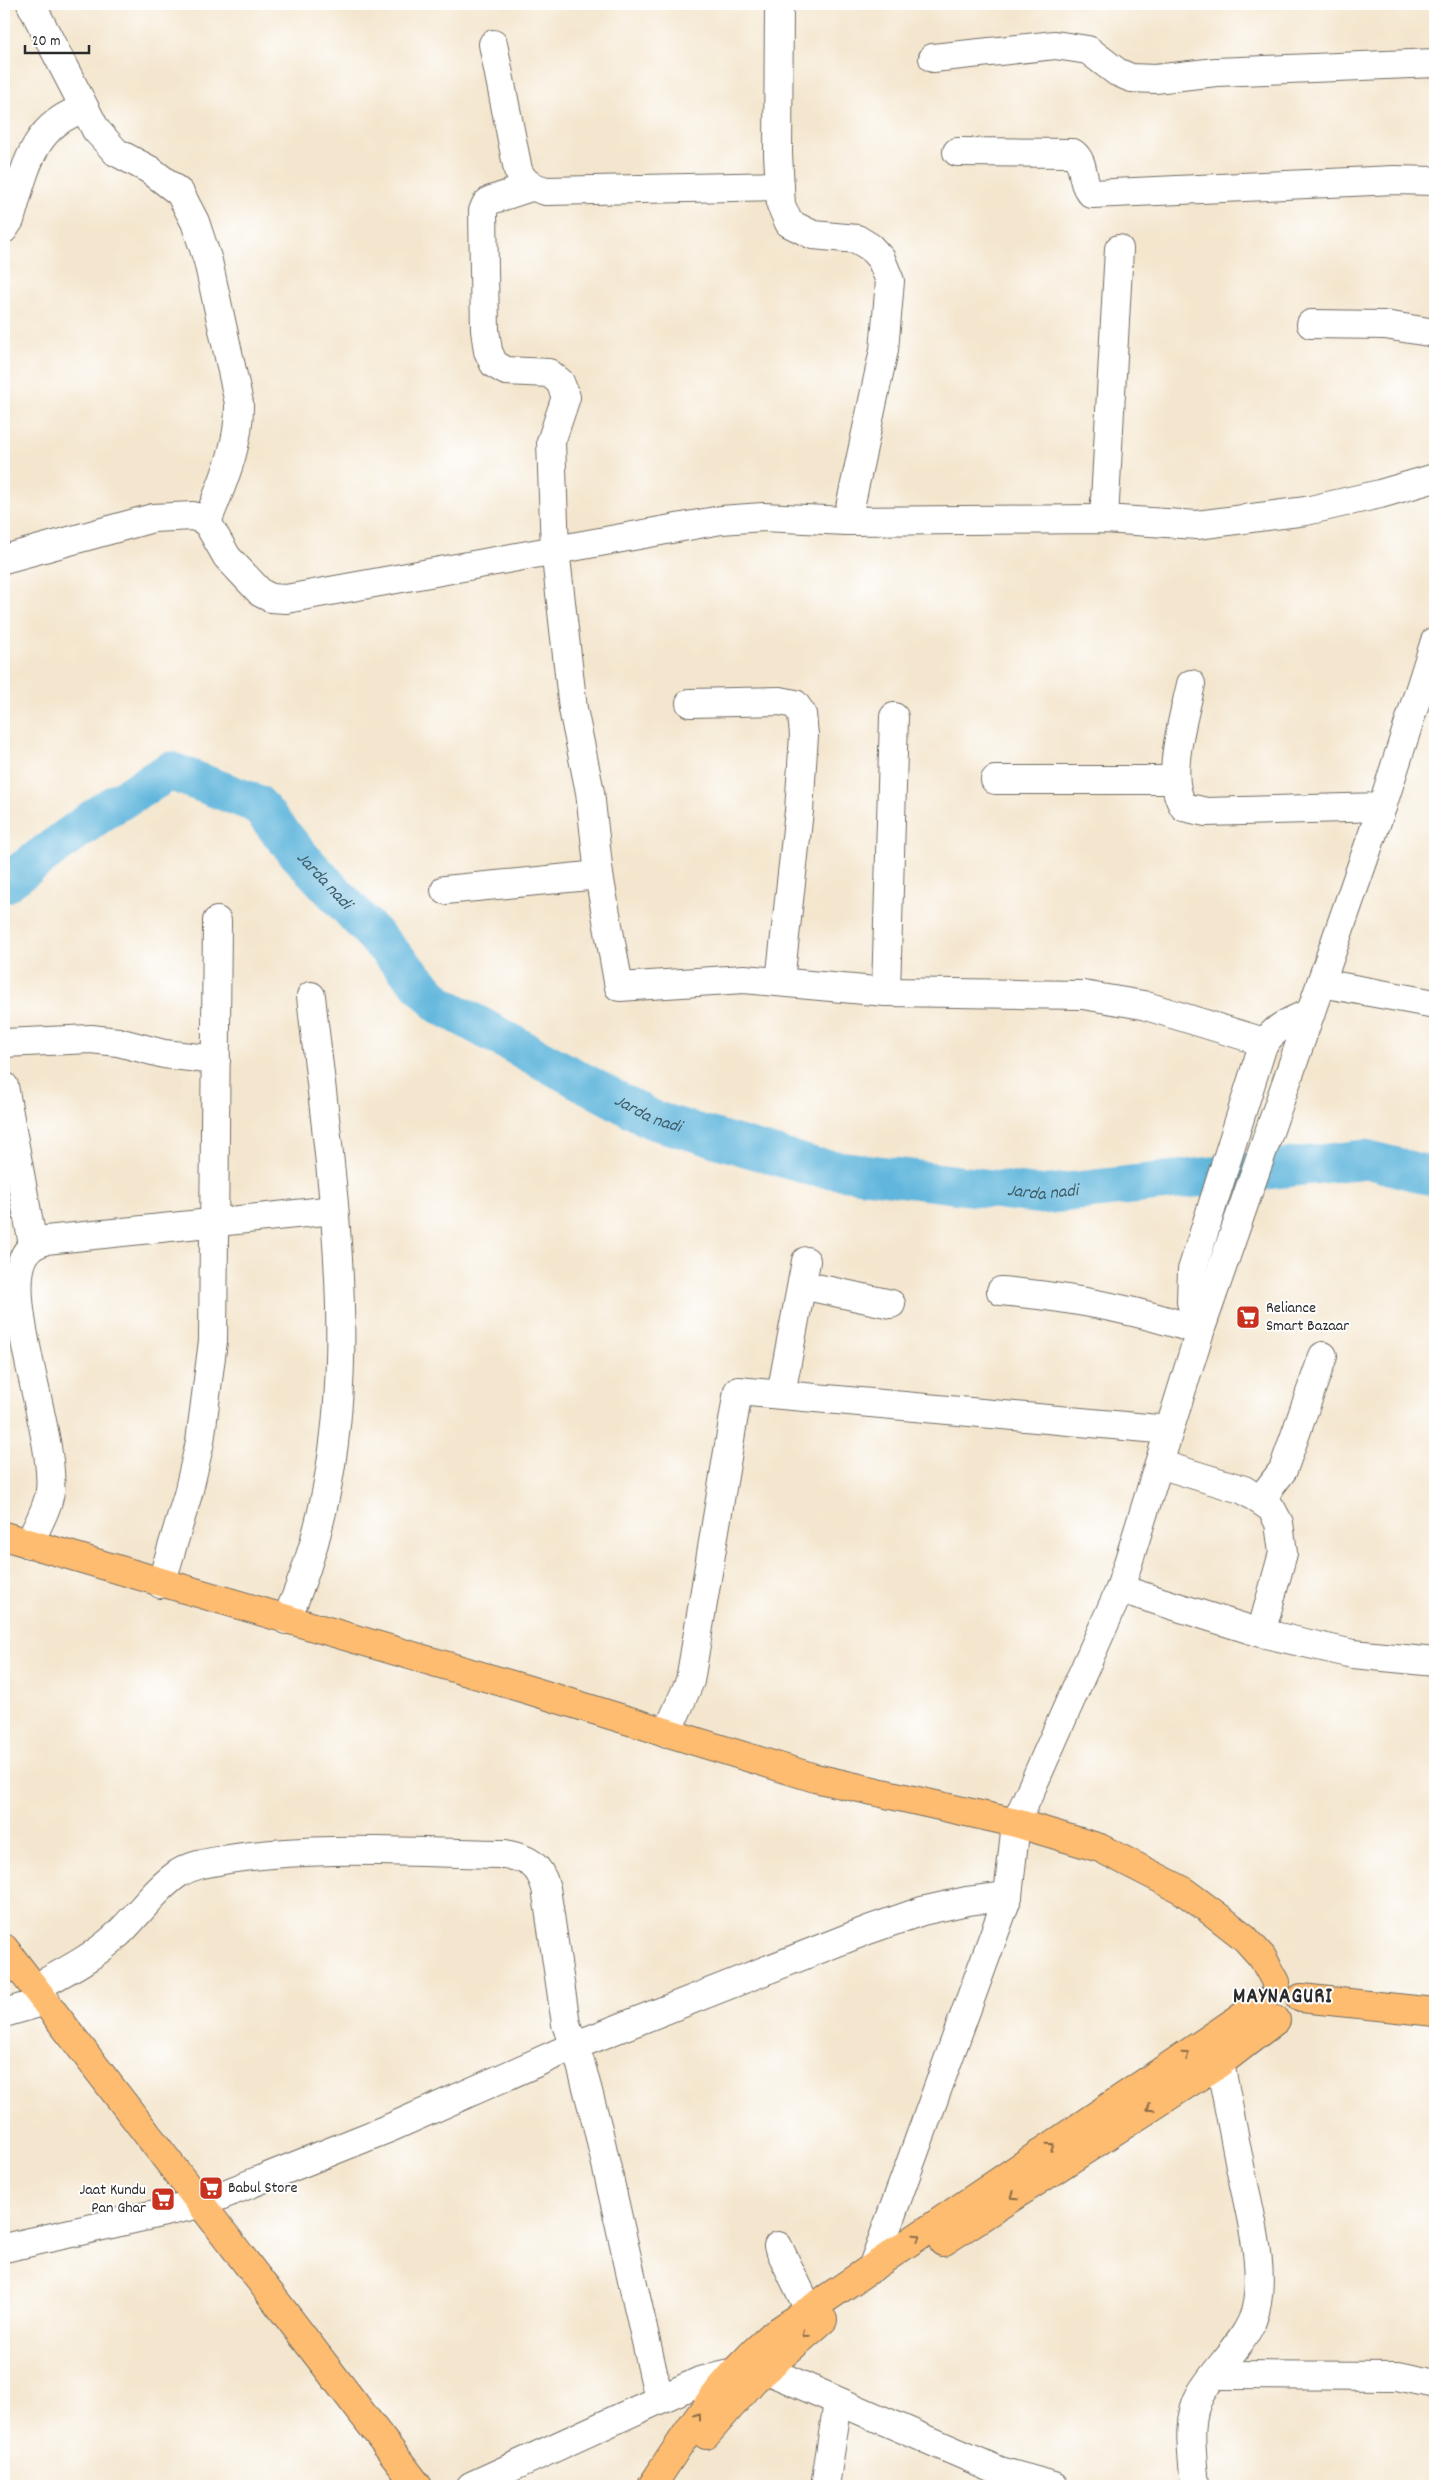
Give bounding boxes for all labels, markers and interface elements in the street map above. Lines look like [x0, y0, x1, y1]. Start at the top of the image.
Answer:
scale bar [25, 22, 89, 54]
text: 20 m [32, 31, 60, 53]
water label: Jarda nadi [290, 847, 359, 918]
water label: Jarda nadi [610, 1089, 687, 1141]
water label: Jarda nadi [1006, 1178, 1082, 1208]
place label: Reliance Smart Bazaar [1266, 1297, 1349, 1338]
supermarket icon: Reliance Smart Bazaar [1235, 1304, 1261, 1330]
district label: MAYNAGURI [1233, 1983, 1333, 2013]
one-way arrow [1180, 2052, 1190, 2061]
one-way arrow [1147, 2102, 1156, 2111]
one-way arrow [1045, 2143, 1055, 2152]
supermarket icon: Babul Store [198, 2175, 224, 2201]
place label: Babul Store [228, 2177, 297, 2200]
place label: Jaat Kundu Pan Ghar [80, 2179, 146, 2220]
supermarket icon: Jaat Kundu Pan Ghar [150, 2186, 176, 2212]
one-way arrow [1010, 2190, 1019, 2199]
one-way arrow [911, 2234, 920, 2243]
one-way arrow [802, 2328, 811, 2337]
one-way arrow [692, 2412, 701, 2422]

